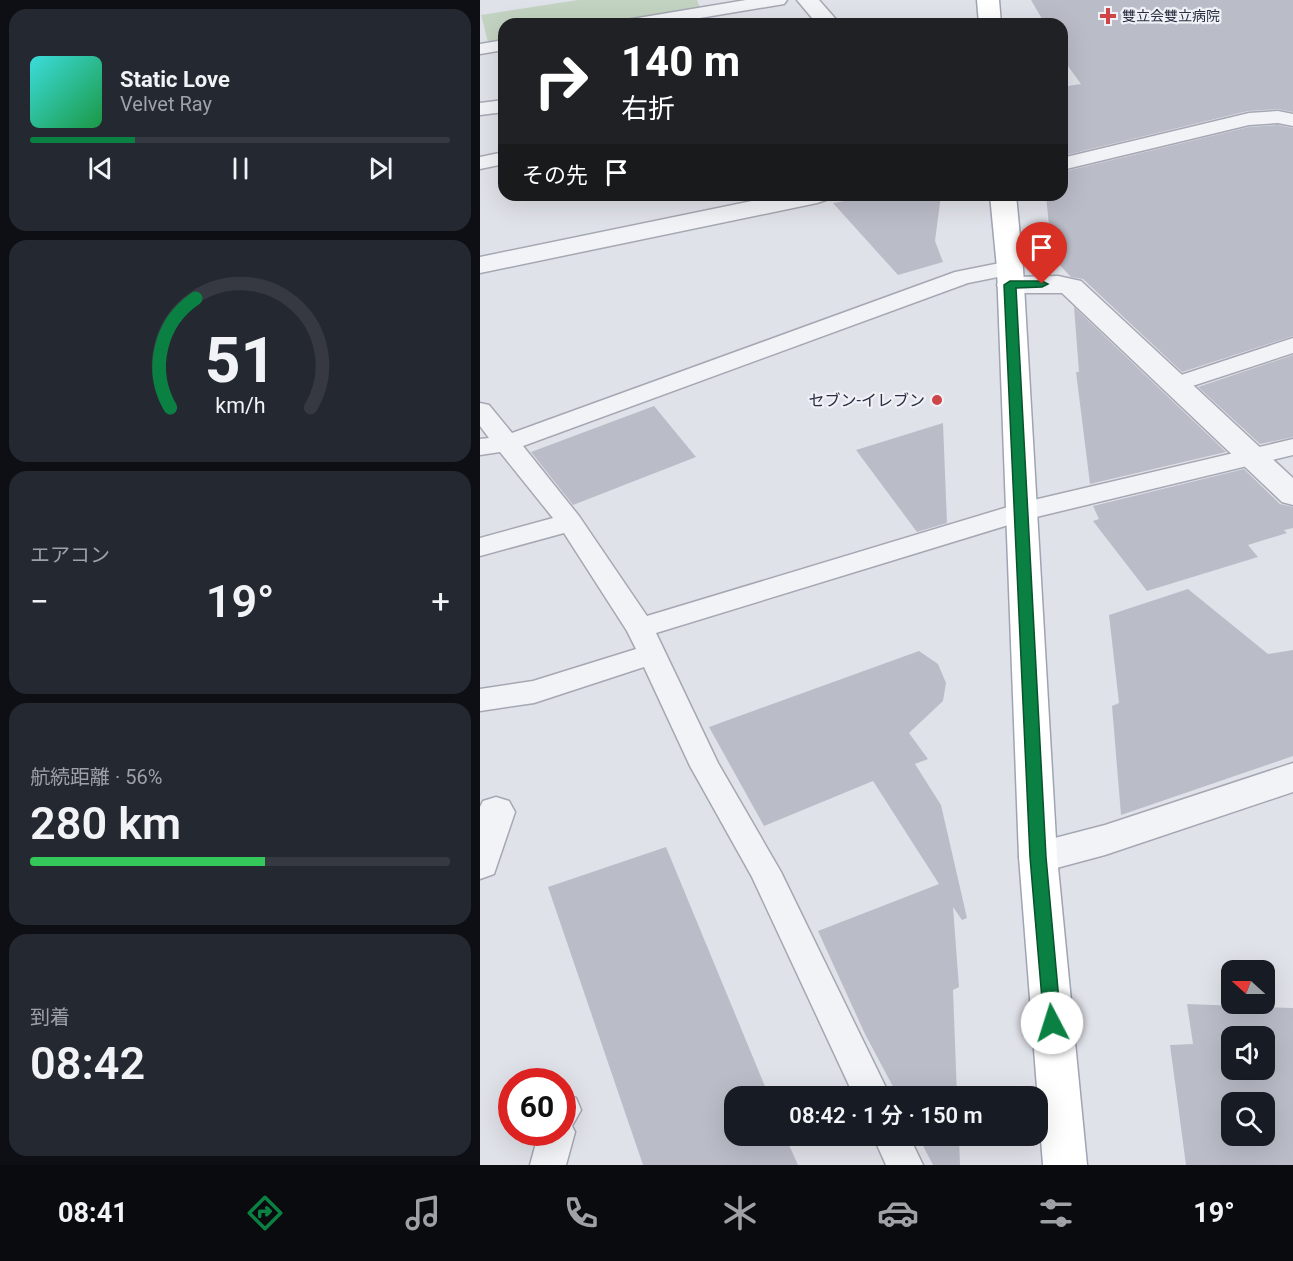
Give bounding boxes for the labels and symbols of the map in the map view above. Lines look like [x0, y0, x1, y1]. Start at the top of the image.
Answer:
marker: 雙立会雙立病院 [1099, 7, 1117, 25]
place label: 雙立会雙立病院 [1122, 8, 1220, 24]
pin [1016, 222, 1067, 284]
place label: セブン-イレブン [809, 391, 925, 410]
marker: セブン-イレブン [930, 393, 944, 407]
north arrow [1221, 960, 1275, 1014]
position arrow [1020, 991, 1084, 1055]
speed limit sign: 60 [498, 1068, 576, 1146]

